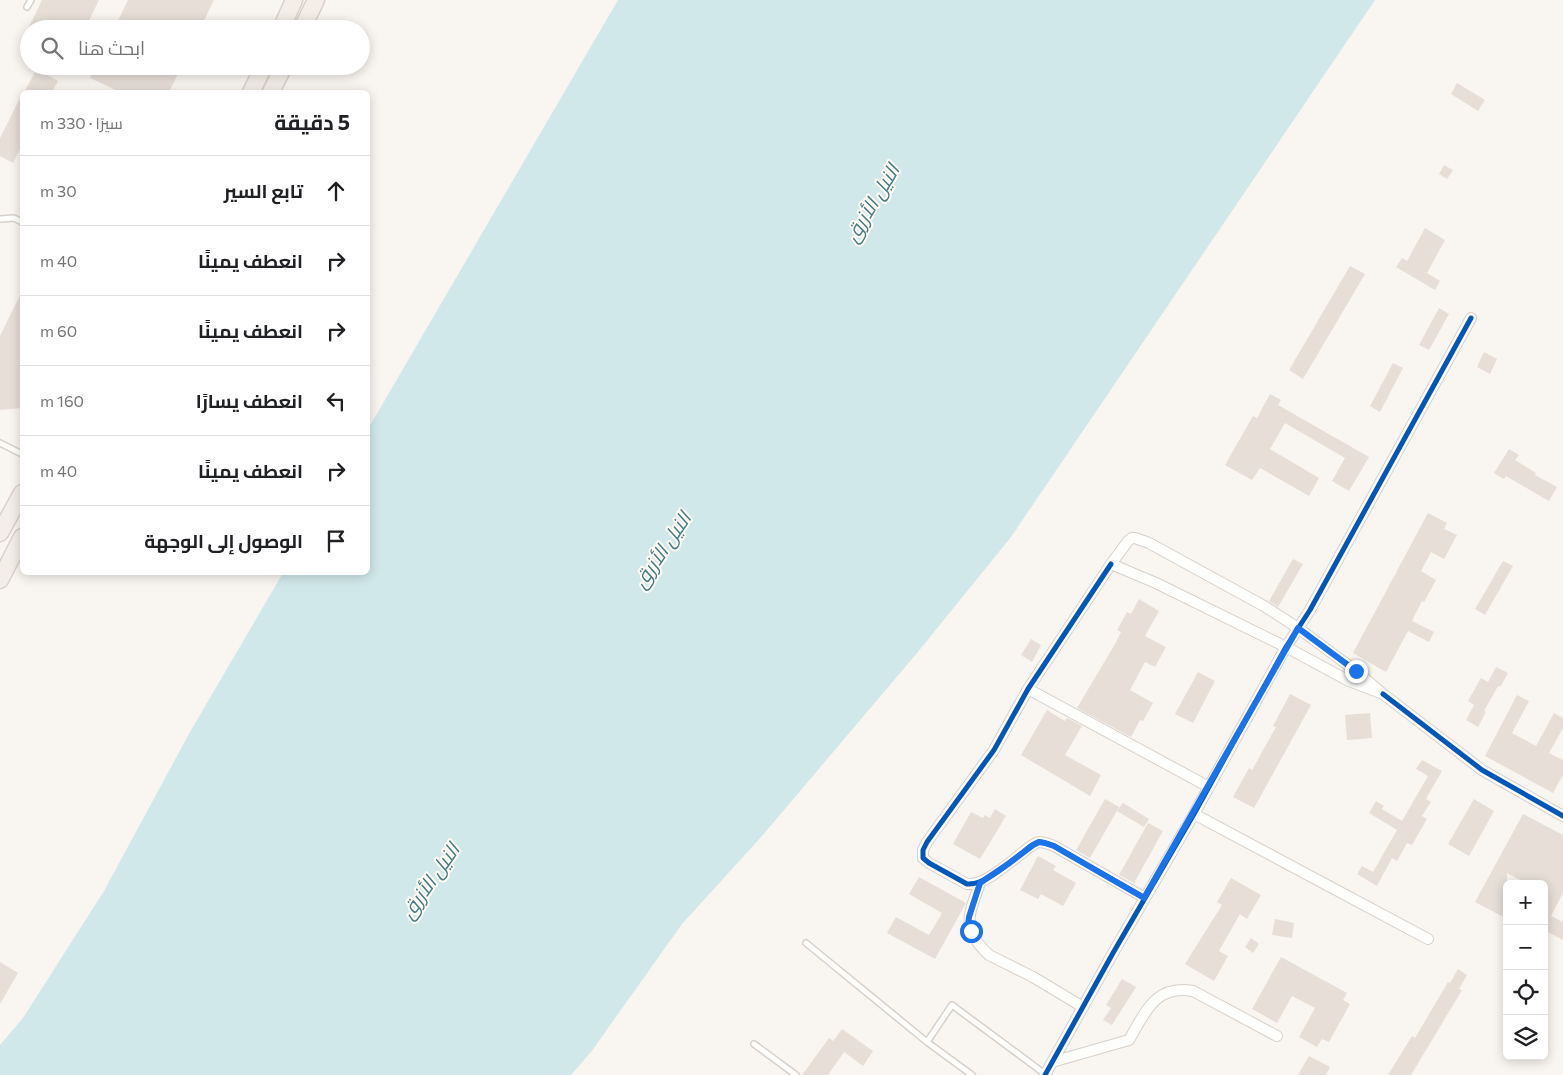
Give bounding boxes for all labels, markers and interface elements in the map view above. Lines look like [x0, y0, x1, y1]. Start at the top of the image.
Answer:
search box [20, 20, 370, 75]
icon: search [38, 34, 66, 62]
text: ابحث هنا [78, 36, 145, 59]
text: 5 دقيقة [274, 109, 350, 134]
text: سيرًا · 330 m [40, 113, 123, 132]
water label: النيل الأزرق [839, 157, 907, 247]
icon: ahead [322, 177, 350, 205]
text: تابع السير [224, 179, 303, 202]
text: 30 m [40, 181, 77, 200]
icon: right [322, 247, 350, 275]
text: انعطف يمينًا [198, 249, 303, 272]
text: 40 m [40, 251, 77, 270]
icon: right [322, 317, 350, 345]
text: انعطف يمينًا [198, 319, 303, 342]
text: 60 m [40, 321, 77, 340]
icon: left [322, 387, 350, 415]
text: انعطف يسارًا [196, 389, 303, 412]
text: 160 m [40, 391, 84, 410]
icon: right [322, 457, 350, 485]
text: انعطف يمينًا [198, 459, 303, 482]
text: 40 m [40, 461, 77, 480]
water label: النيل الأزرق [627, 505, 698, 593]
icon: arrive [322, 527, 350, 555]
text: الوصول إلى الوجهة [144, 529, 303, 552]
route end [1345, 660, 1368, 683]
water label: النيل الأزرق [395, 836, 467, 924]
map controls [1503, 880, 1548, 1060]
button: + [1503, 880, 1548, 925]
route start [960, 920, 983, 943]
button: − [1503, 925, 1548, 970]
button: locate [1503, 970, 1548, 1015]
button: layers [1503, 1015, 1548, 1060]

